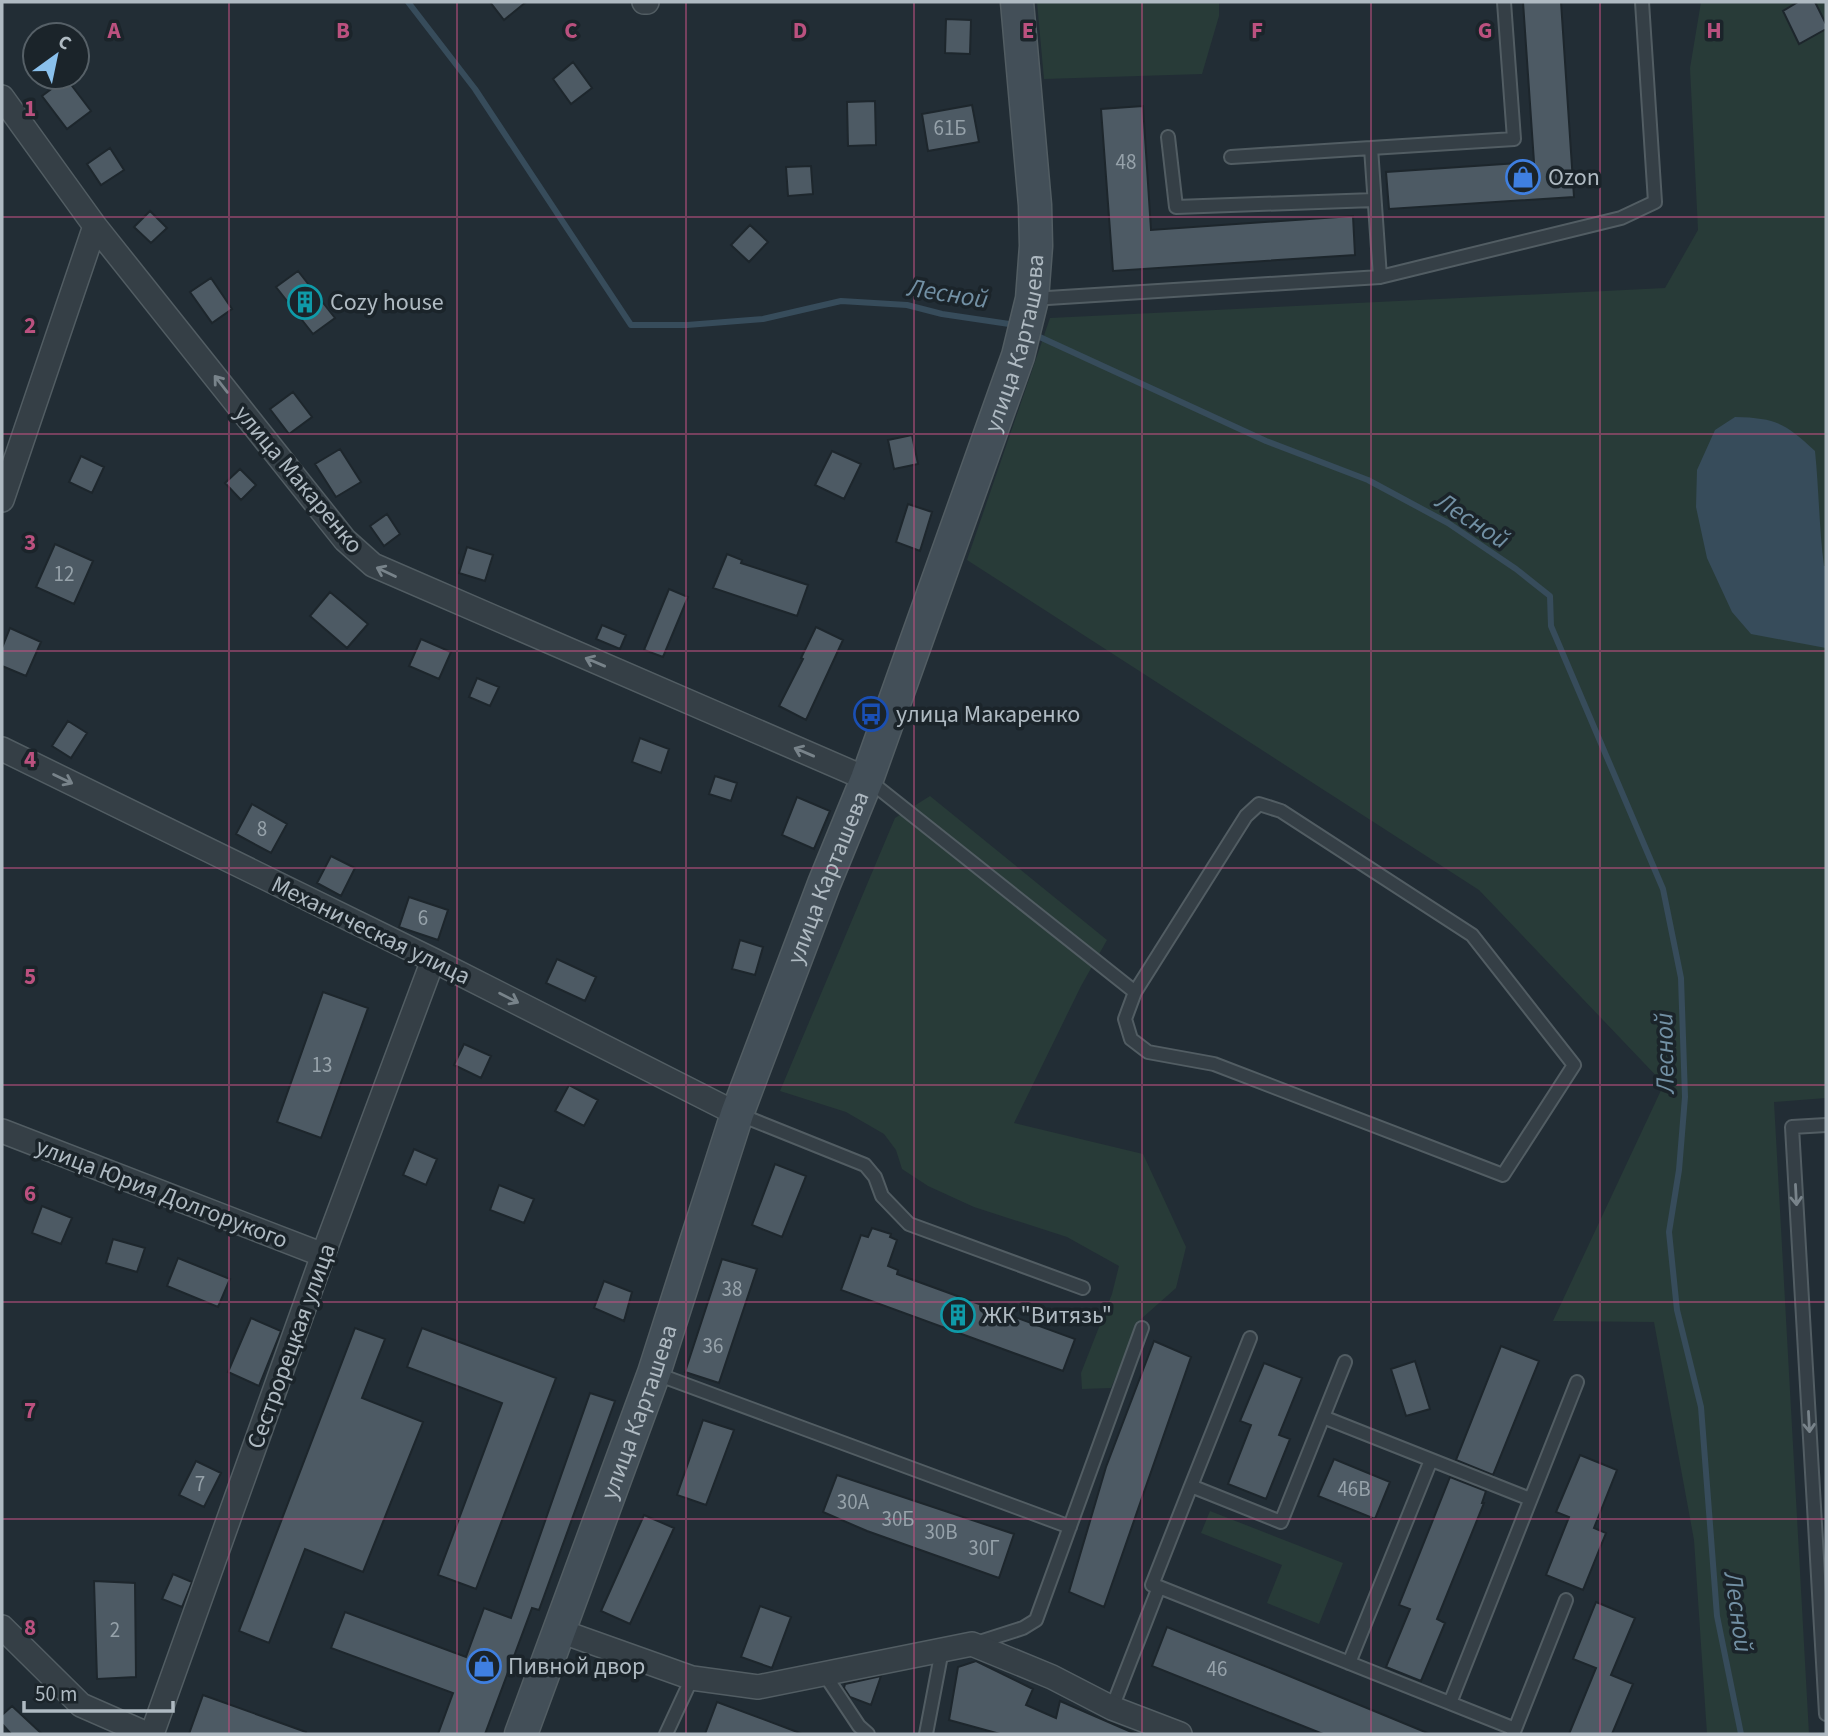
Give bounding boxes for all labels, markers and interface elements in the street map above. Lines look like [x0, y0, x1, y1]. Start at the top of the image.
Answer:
text: A [106, 14, 121, 47]
text: B [336, 14, 350, 47]
text: C [564, 14, 578, 47]
text: D [793, 14, 807, 47]
text: E [1022, 14, 1034, 47]
text: F [1251, 14, 1263, 47]
text: G [1478, 14, 1492, 47]
text: H [1706, 14, 1722, 47]
north arrow [21, 21, 91, 91]
text: С [52, 29, 76, 57]
text: 1 [24, 92, 36, 125]
house number: 61Б [933, 113, 967, 143]
house number: 48 [1116, 147, 1136, 177]
shop icon: Ozon [1504, 158, 1542, 196]
place label: Ozon [1548, 160, 1600, 195]
street label: улица Карташева [975, 253, 1053, 437]
water label: Лесной [903, 269, 991, 318]
building icon: Cozy house [286, 283, 324, 321]
place label: Cozy house [330, 285, 444, 320]
text: 2 [24, 309, 36, 342]
one-way arrow [213, 376, 228, 394]
street label: улица Макаренко [226, 398, 371, 561]
water label: Лесной [1427, 482, 1517, 558]
text: 3 [24, 526, 36, 559]
house number: 12 [54, 559, 74, 589]
one-way arrow [376, 565, 398, 578]
one-way arrow [585, 655, 606, 668]
bus stop icon: улица Макаренко [852, 695, 890, 733]
place label: улица Макаренко [896, 697, 1080, 732]
text: 4 [24, 743, 36, 776]
one-way arrow [794, 745, 815, 758]
one-way arrow [52, 773, 73, 787]
street label: улица Карташева [778, 786, 878, 969]
house number: 8 [257, 814, 267, 844]
street label: Механическая улица [265, 867, 476, 994]
house number: 6 [418, 903, 428, 933]
text: 5 [24, 960, 36, 993]
one-way arrow [498, 992, 519, 1006]
water label: Лесной [1645, 1012, 1684, 1096]
house number: 13 [312, 1050, 332, 1080]
street label: улица Юрия Долгорукого [31, 1129, 293, 1258]
text: 6 [24, 1177, 36, 1210]
one-way arrow [1790, 1183, 1803, 1206]
street label: Сестрорецкая улица [238, 1239, 345, 1454]
house number: 38 [722, 1274, 742, 1304]
building icon: ЖК "Витязь" [939, 1296, 977, 1334]
place label: ЖК "Витязь" [982, 1298, 1112, 1333]
street label: улица Карташева [592, 1320, 686, 1504]
house number: 36 [703, 1331, 723, 1361]
text: 7 [24, 1394, 36, 1427]
one-way arrow [1803, 1411, 1816, 1434]
house number: 7 [195, 1469, 205, 1499]
house number: 46В [1337, 1474, 1371, 1504]
house number: 30А [837, 1487, 870, 1517]
house number: 30Б [881, 1504, 915, 1534]
house number: 30В [924, 1517, 958, 1547]
house number: 30Г [968, 1533, 1000, 1563]
water label: Лесной [1714, 1567, 1762, 1655]
text: 8 [24, 1611, 36, 1644]
house number: 2 [110, 1615, 120, 1645]
shop icon: Пивной двор [465, 1647, 503, 1685]
place label: Пивной двор [508, 1649, 645, 1684]
house number: 46 [1207, 1654, 1227, 1684]
scale bar [24, 1670, 173, 1714]
text: 50 m [35, 1679, 77, 1709]

